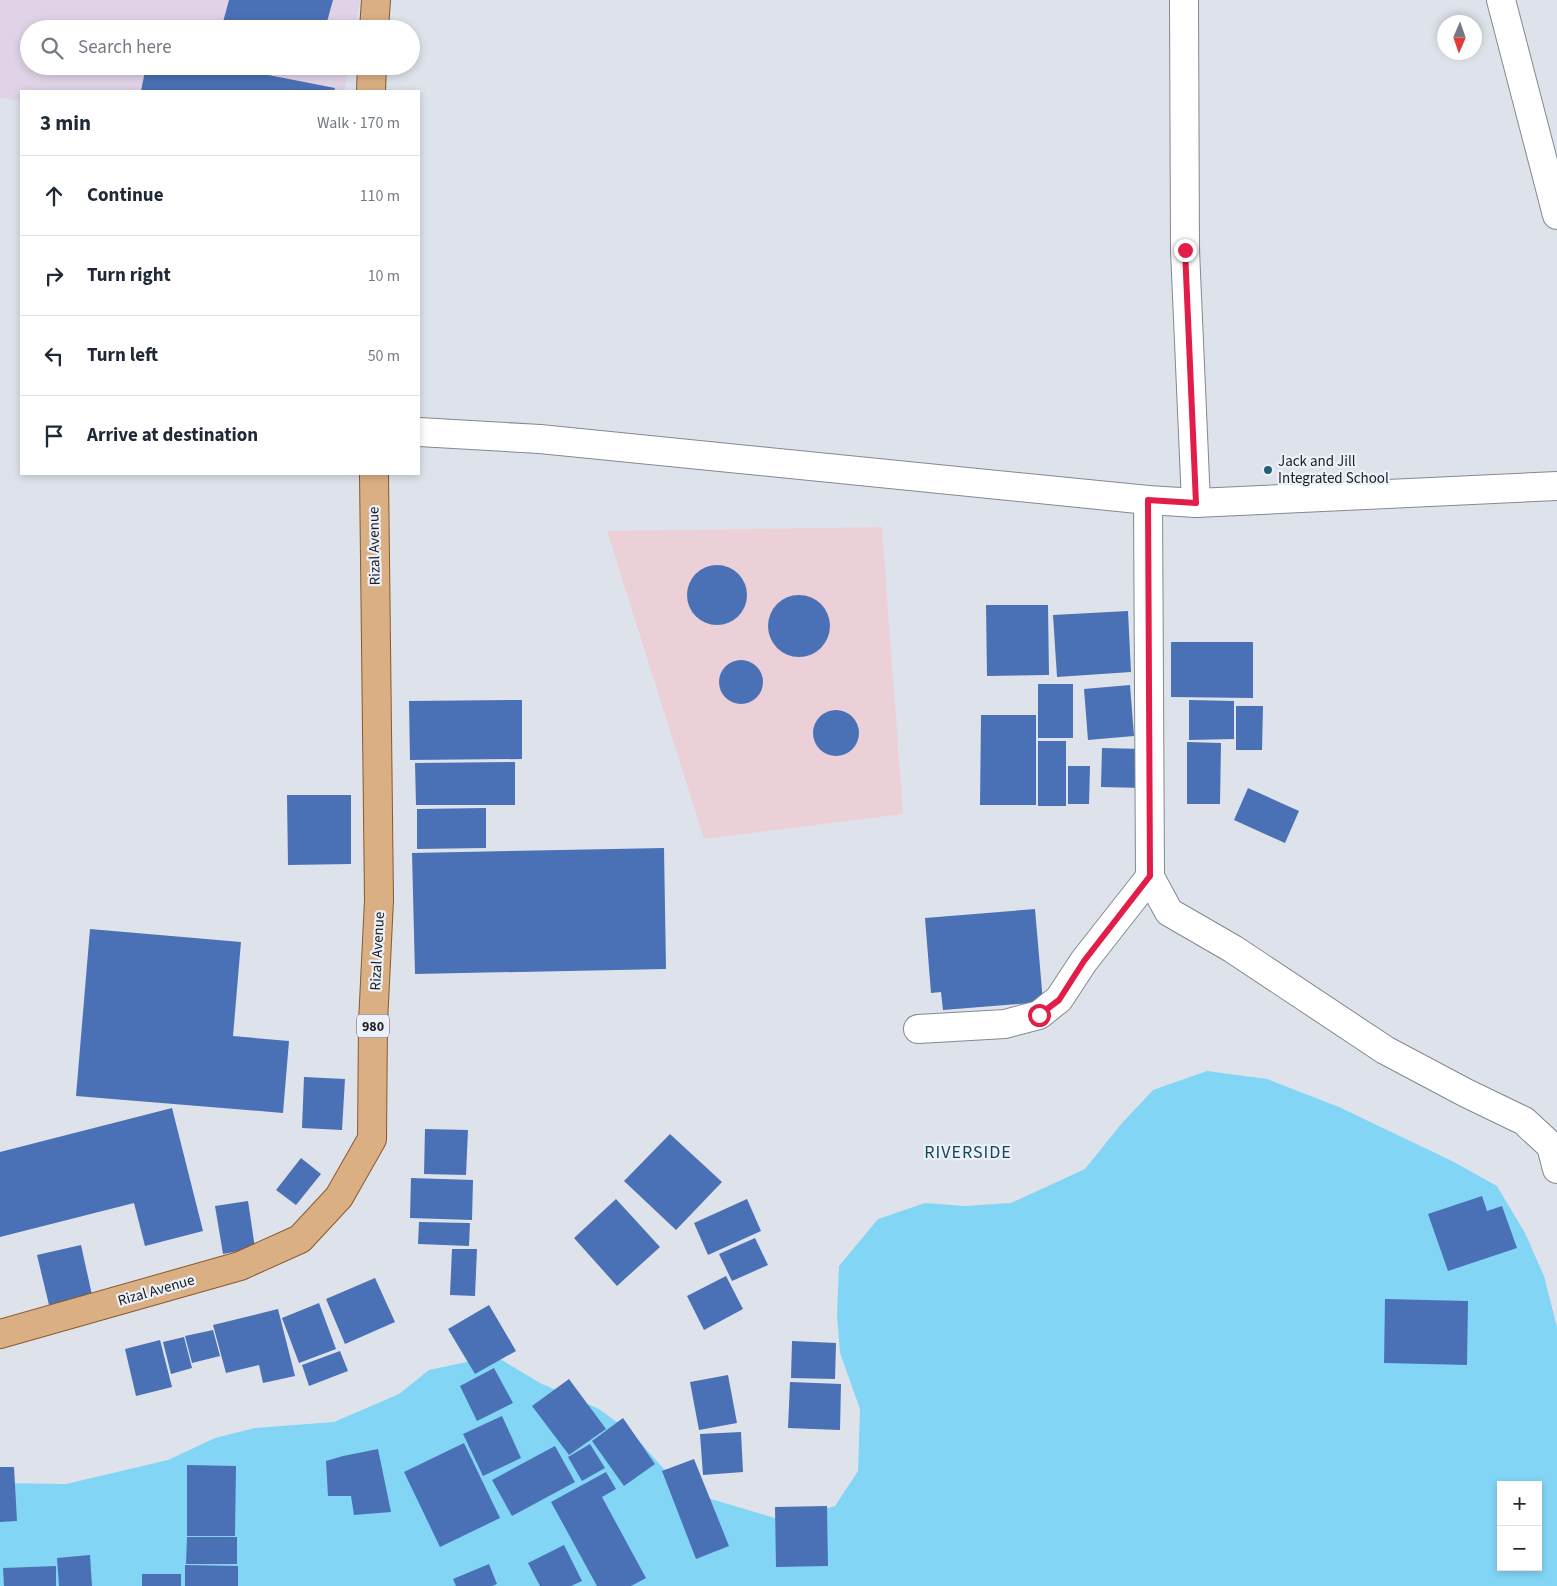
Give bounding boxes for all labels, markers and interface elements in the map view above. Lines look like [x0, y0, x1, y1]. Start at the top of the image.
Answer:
north arrow [1437, 15, 1482, 60]
search box [20, 20, 420, 75]
icon: search [38, 34, 66, 62]
text: Search here [78, 34, 172, 61]
text: 3 min [40, 108, 91, 138]
text: Walk · 170 m [317, 112, 400, 134]
icon: ahead [40, 182, 68, 210]
text: Continue [87, 182, 164, 209]
text: 110 m [360, 185, 400, 207]
route end [1174, 239, 1197, 262]
icon: right [40, 262, 68, 290]
text: Turn right [87, 262, 171, 289]
text: 10 m [368, 265, 400, 287]
icon: left [40, 342, 68, 370]
text: Turn left [87, 342, 158, 369]
text: 50 m [368, 345, 400, 367]
icon: arrive [40, 422, 68, 450]
text: Arrive at destination [87, 422, 258, 449]
place label: Jack and Jill Integrated School [1278, 451, 1389, 489]
marker: Jack and Jill Integrated School [1262, 464, 1274, 476]
street label: Rizal Avenue [363, 506, 386, 586]
street label: Rizal Avenue [365, 911, 390, 991]
route start [1028, 1004, 1051, 1027]
road number: 980 [357, 1014, 389, 1038]
district label: RIVERSIDE [924, 1140, 1012, 1165]
street label: Rizal Avenue [115, 1270, 197, 1311]
map controls [1497, 1481, 1542, 1571]
button: + [1497, 1481, 1542, 1526]
button: − [1497, 1526, 1542, 1571]

